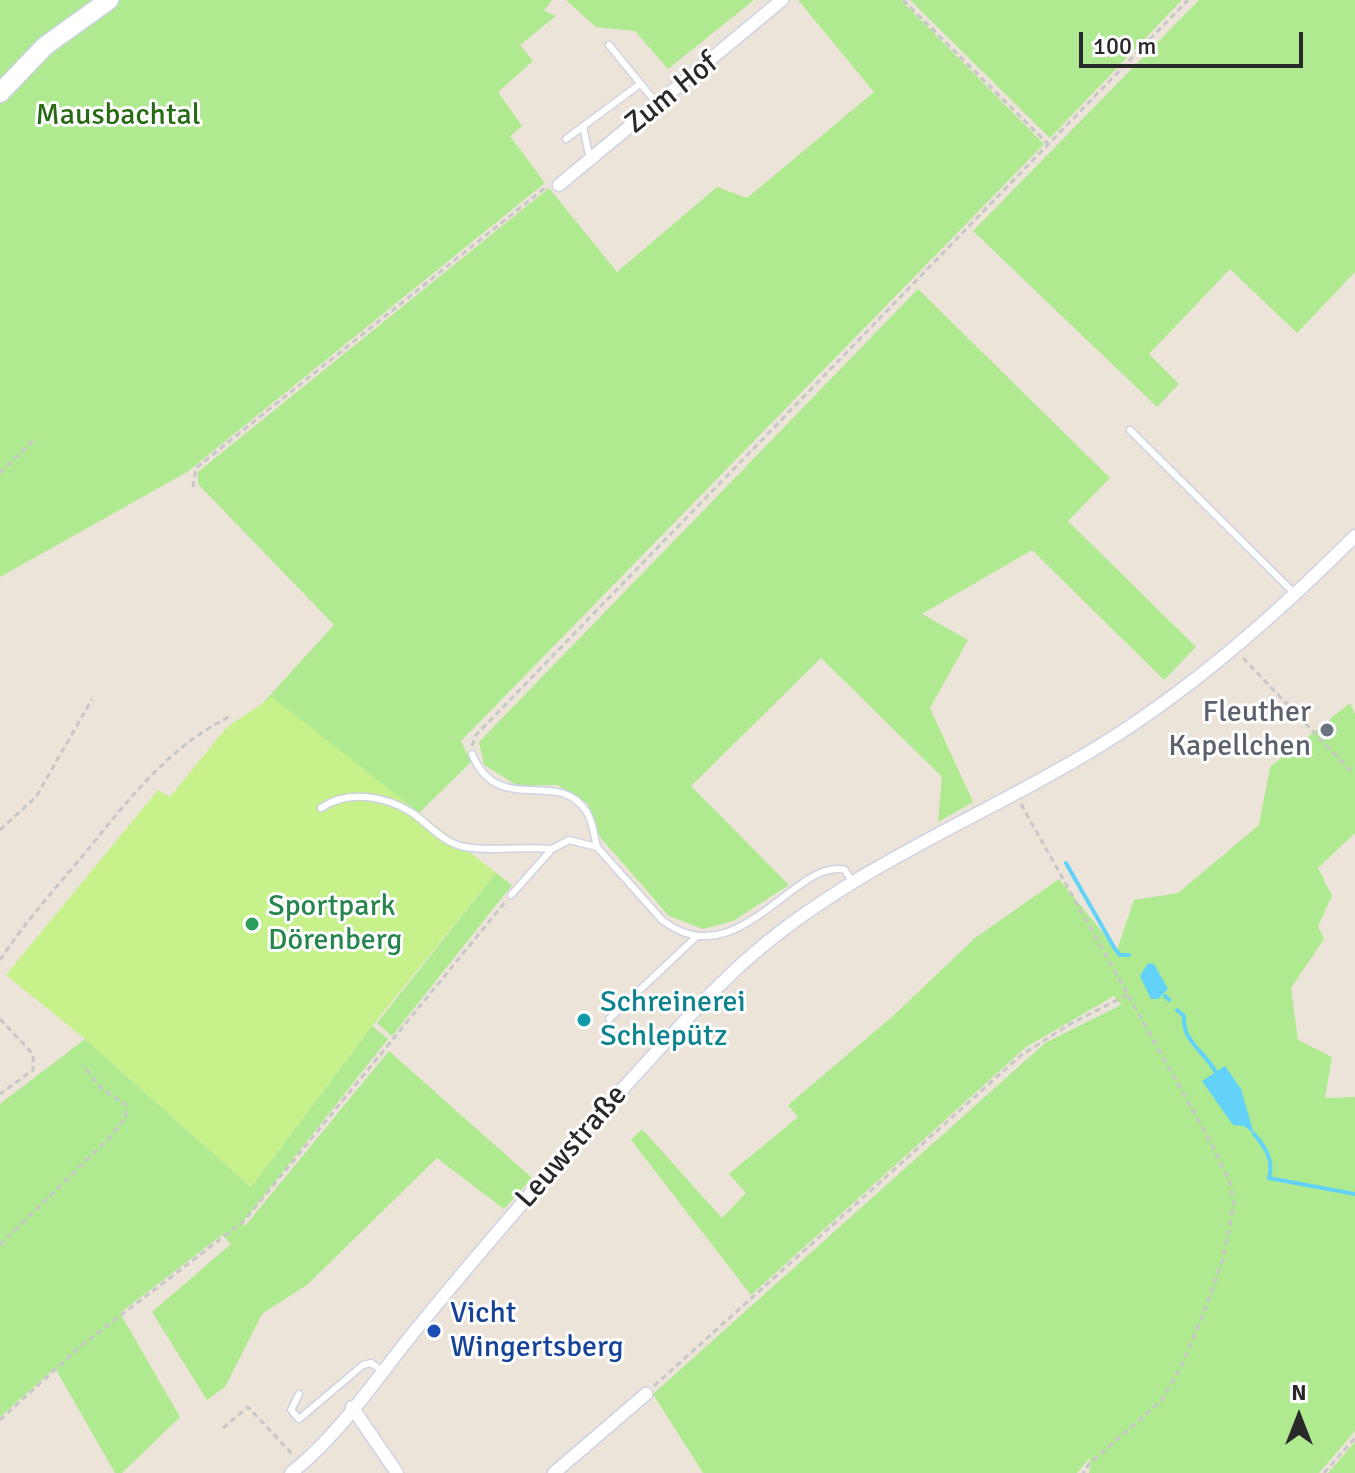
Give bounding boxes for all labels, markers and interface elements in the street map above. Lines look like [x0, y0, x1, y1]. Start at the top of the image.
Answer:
scale bar [1083, 16, 1307, 66]
text: 100 m [1093, 31, 1156, 61]
street label: Zum Hof [618, 46, 726, 142]
park label: Mausbachtal [36, 98, 200, 134]
place label: Fleuther Kapellchen [1168, 695, 1311, 766]
marker: Fleuther Kapellchen [1318, 721, 1336, 739]
place label: Sportpark Dörenberg [268, 889, 402, 960]
marker: Sportpark Dörenberg [243, 915, 261, 933]
place label: Schreinerei Schlepütz [600, 985, 746, 1056]
marker: Schreinerei Schlepütz [575, 1011, 593, 1029]
street label: Leuwstraße [509, 1078, 635, 1216]
place label: Vicht Wingertsberg [450, 1296, 624, 1366]
marker: Vicht Wingertsberg [425, 1322, 443, 1340]
north arrow [1259, 1377, 1339, 1457]
text: N [1291, 1379, 1307, 1406]

